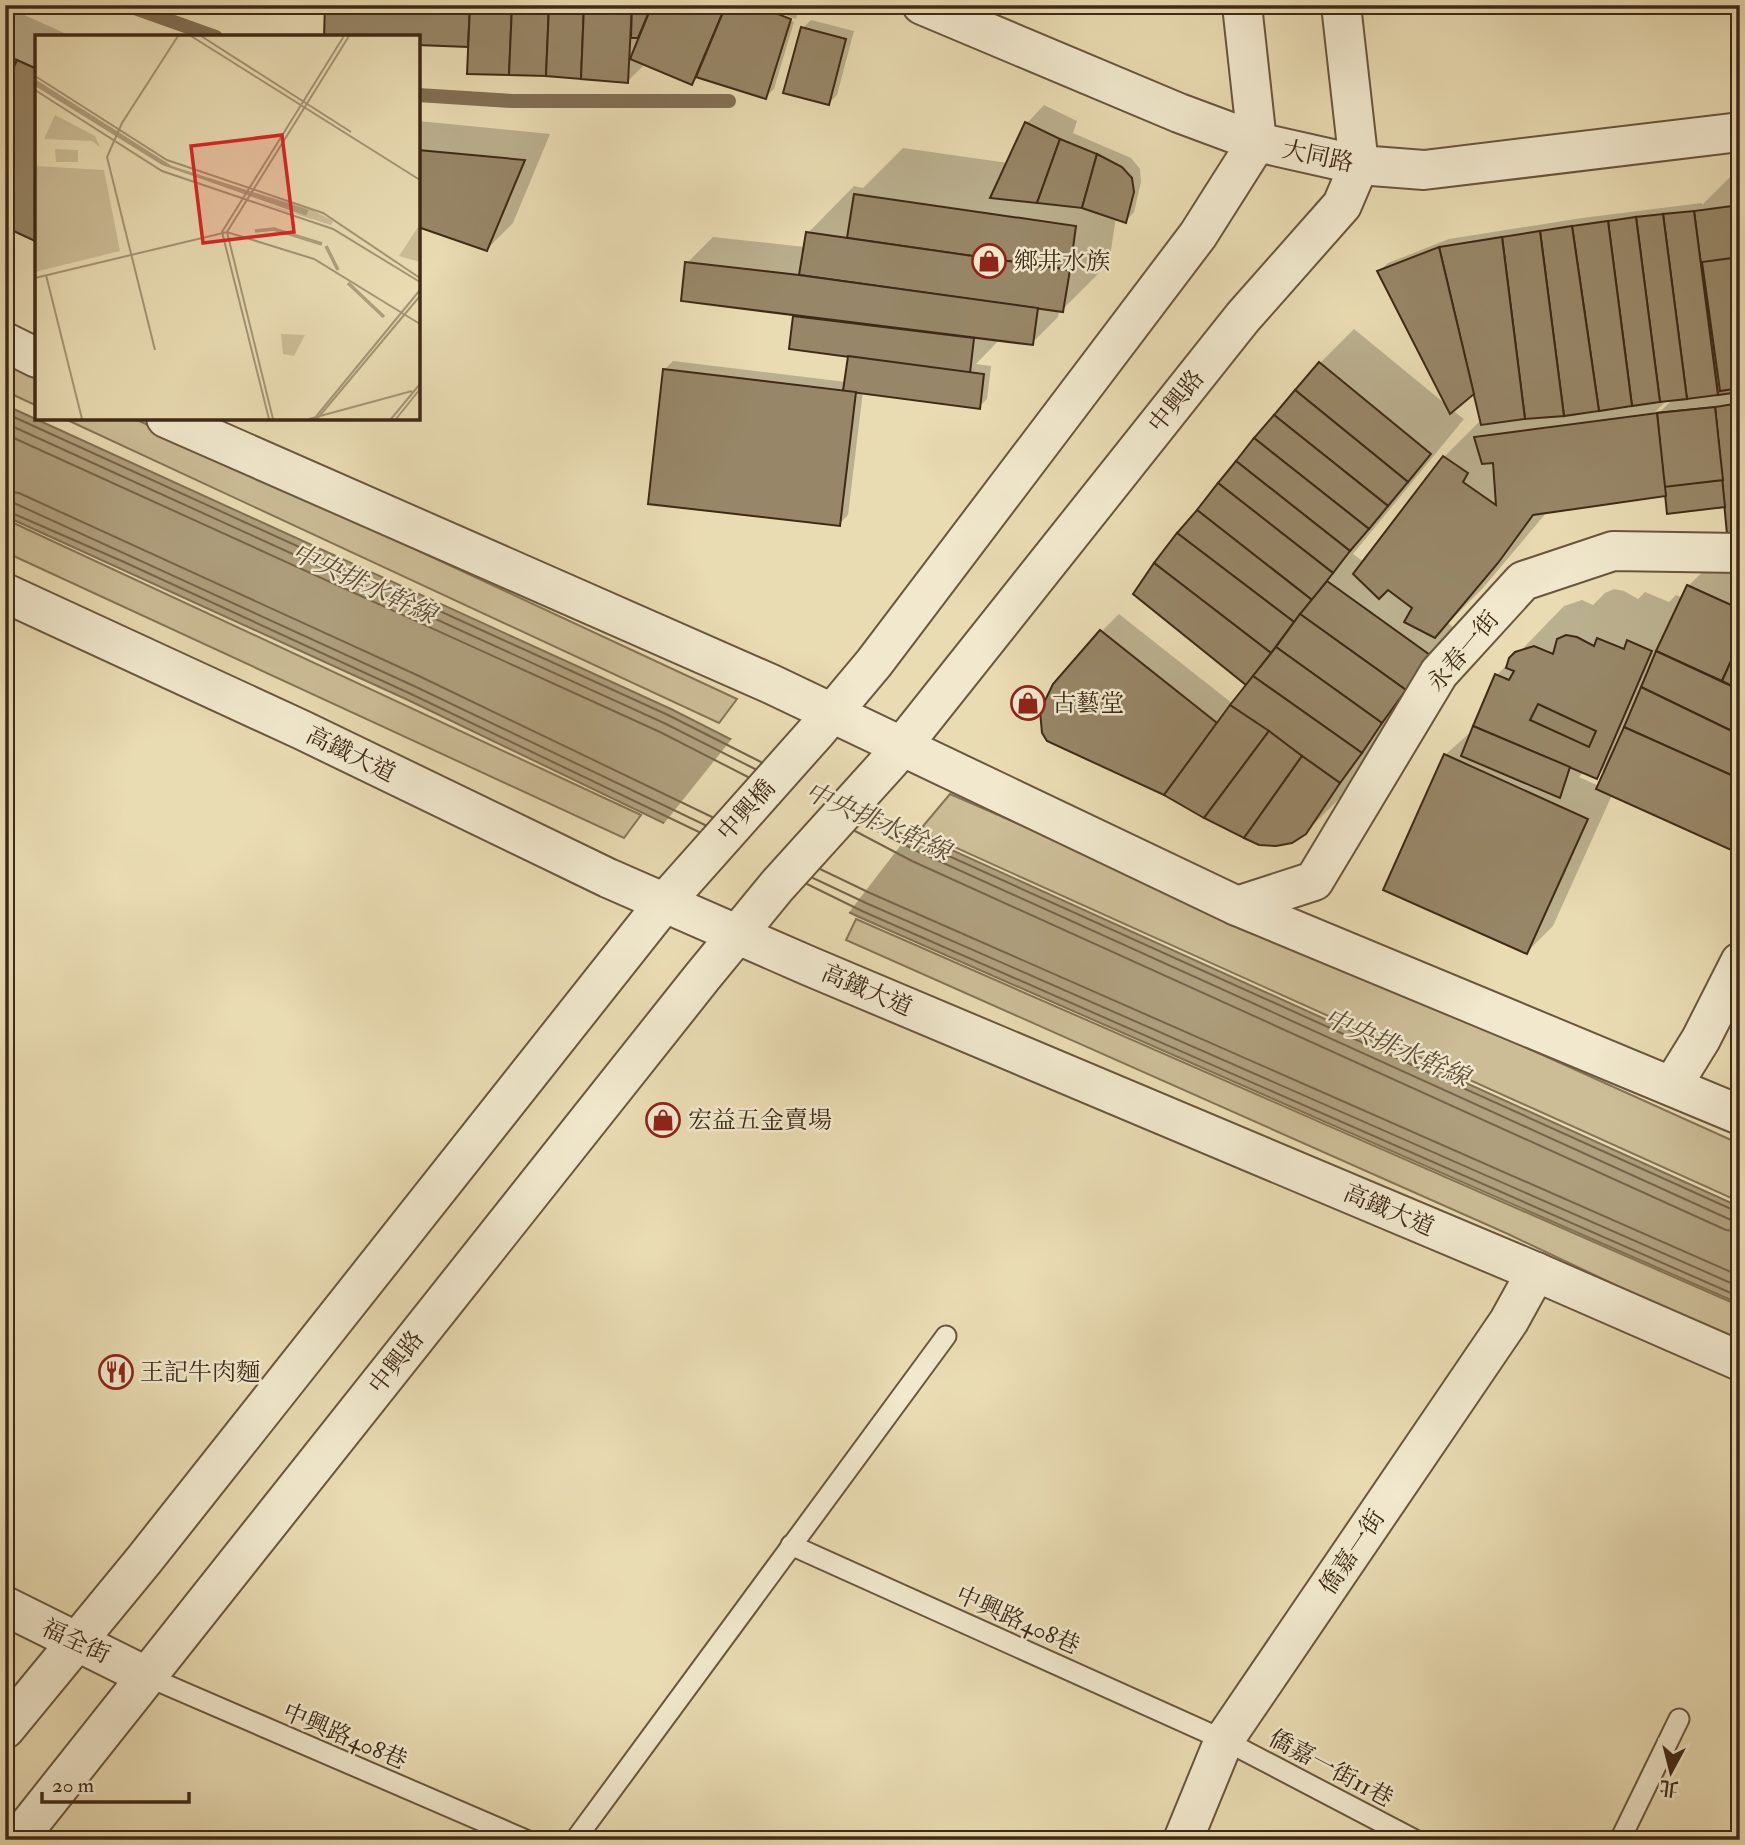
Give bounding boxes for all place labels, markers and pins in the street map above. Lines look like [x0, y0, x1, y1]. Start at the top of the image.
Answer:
shop icon: 鄉井水族 [970, 242, 1008, 280]
place label: 鄉井水族 [1014, 246, 1110, 277]
shop icon: 古藝堂 [1009, 684, 1047, 722]
place label: 古藝堂 [1052, 688, 1124, 719]
shop icon: 宏益五金賣場 [644, 1101, 682, 1139]
place label: 宏益五金賣場 [688, 1105, 832, 1136]
restaurant icon: 王記牛肉麵 [97, 1353, 135, 1391]
place label: 王記牛肉麵 [140, 1357, 260, 1388]

